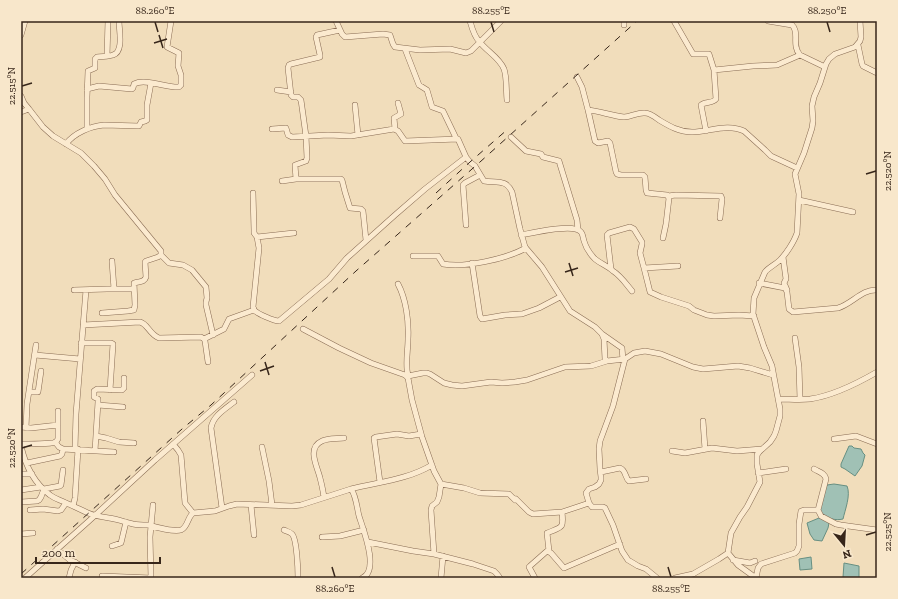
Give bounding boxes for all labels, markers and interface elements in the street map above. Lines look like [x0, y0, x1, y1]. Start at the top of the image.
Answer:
text: 88.260°E [136, 5, 175, 17]
text: 88.255°E [472, 5, 510, 17]
text: 88.250°E [808, 5, 846, 17]
text: 22.515°N [6, 66, 18, 105]
text: 22.520°N [882, 150, 894, 191]
text: 22.520°N [6, 427, 18, 468]
text: 22.525°N [882, 512, 894, 552]
north arrow [824, 525, 864, 565]
scale bar [36, 539, 160, 565]
text: 200 m [42, 546, 76, 560]
text: N [840, 547, 853, 562]
text: 88.260°E [316, 583, 355, 595]
text: 88.255°E [652, 583, 690, 595]

